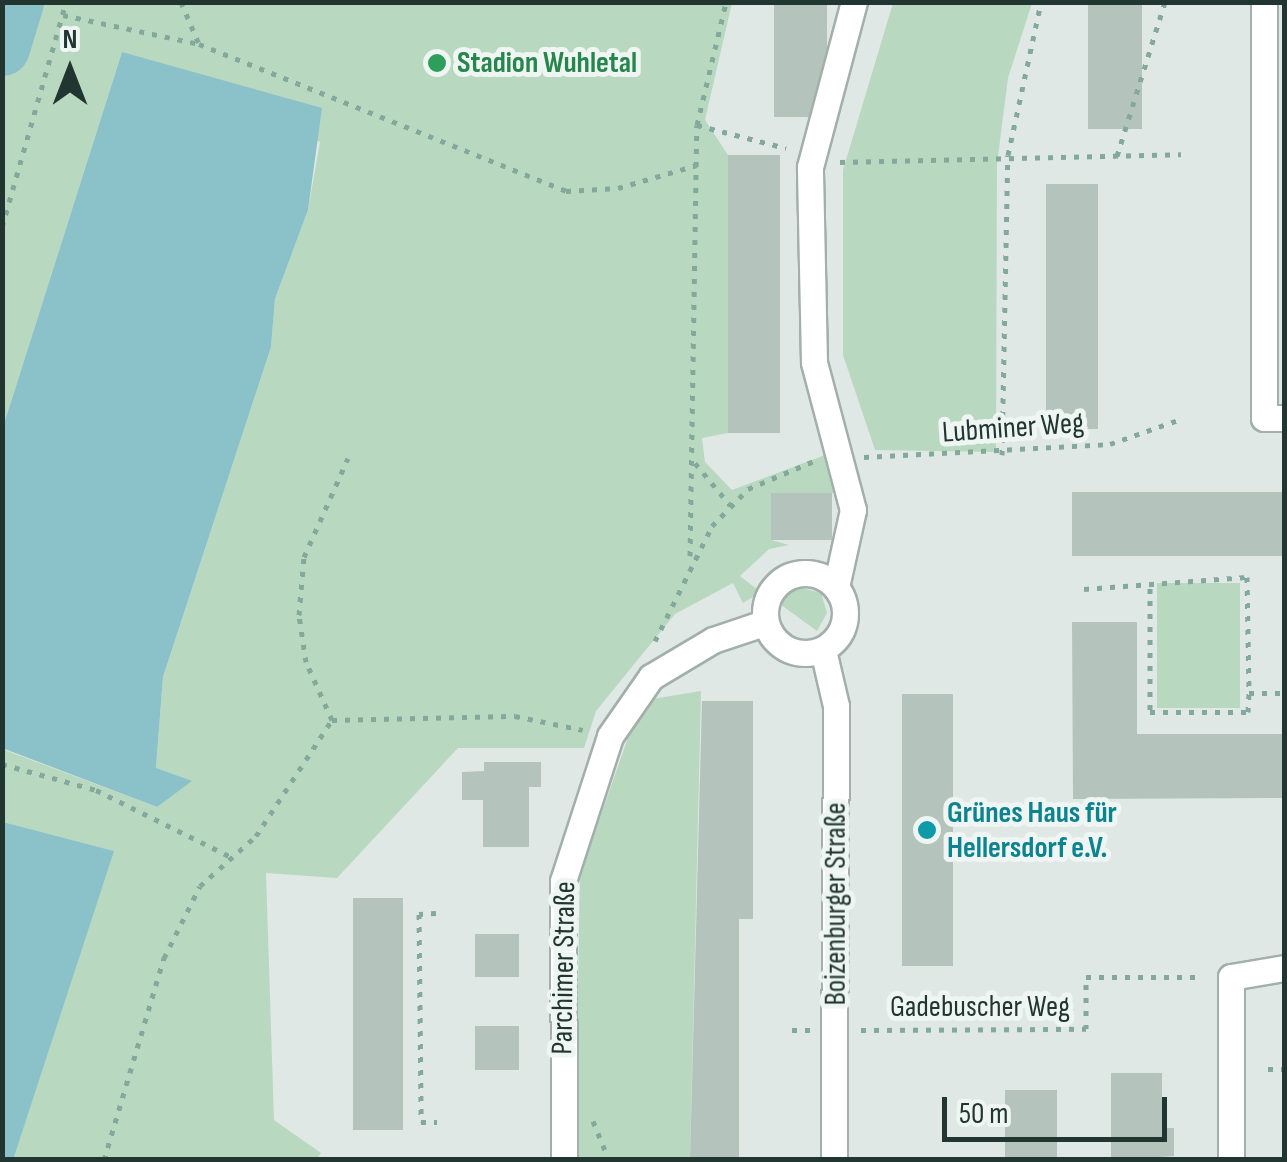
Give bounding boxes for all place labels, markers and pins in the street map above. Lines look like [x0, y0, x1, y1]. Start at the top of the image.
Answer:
place label: Stadion Wuhletal [457, 45, 637, 81]
marker: Stadion Wuhletal [426, 52, 448, 74]
place label: Grünes Haus für Hellersdorf e.V. [947, 795, 1117, 866]
marker: Grünes Haus für Hellersdorf e.V. [916, 819, 938, 841]

